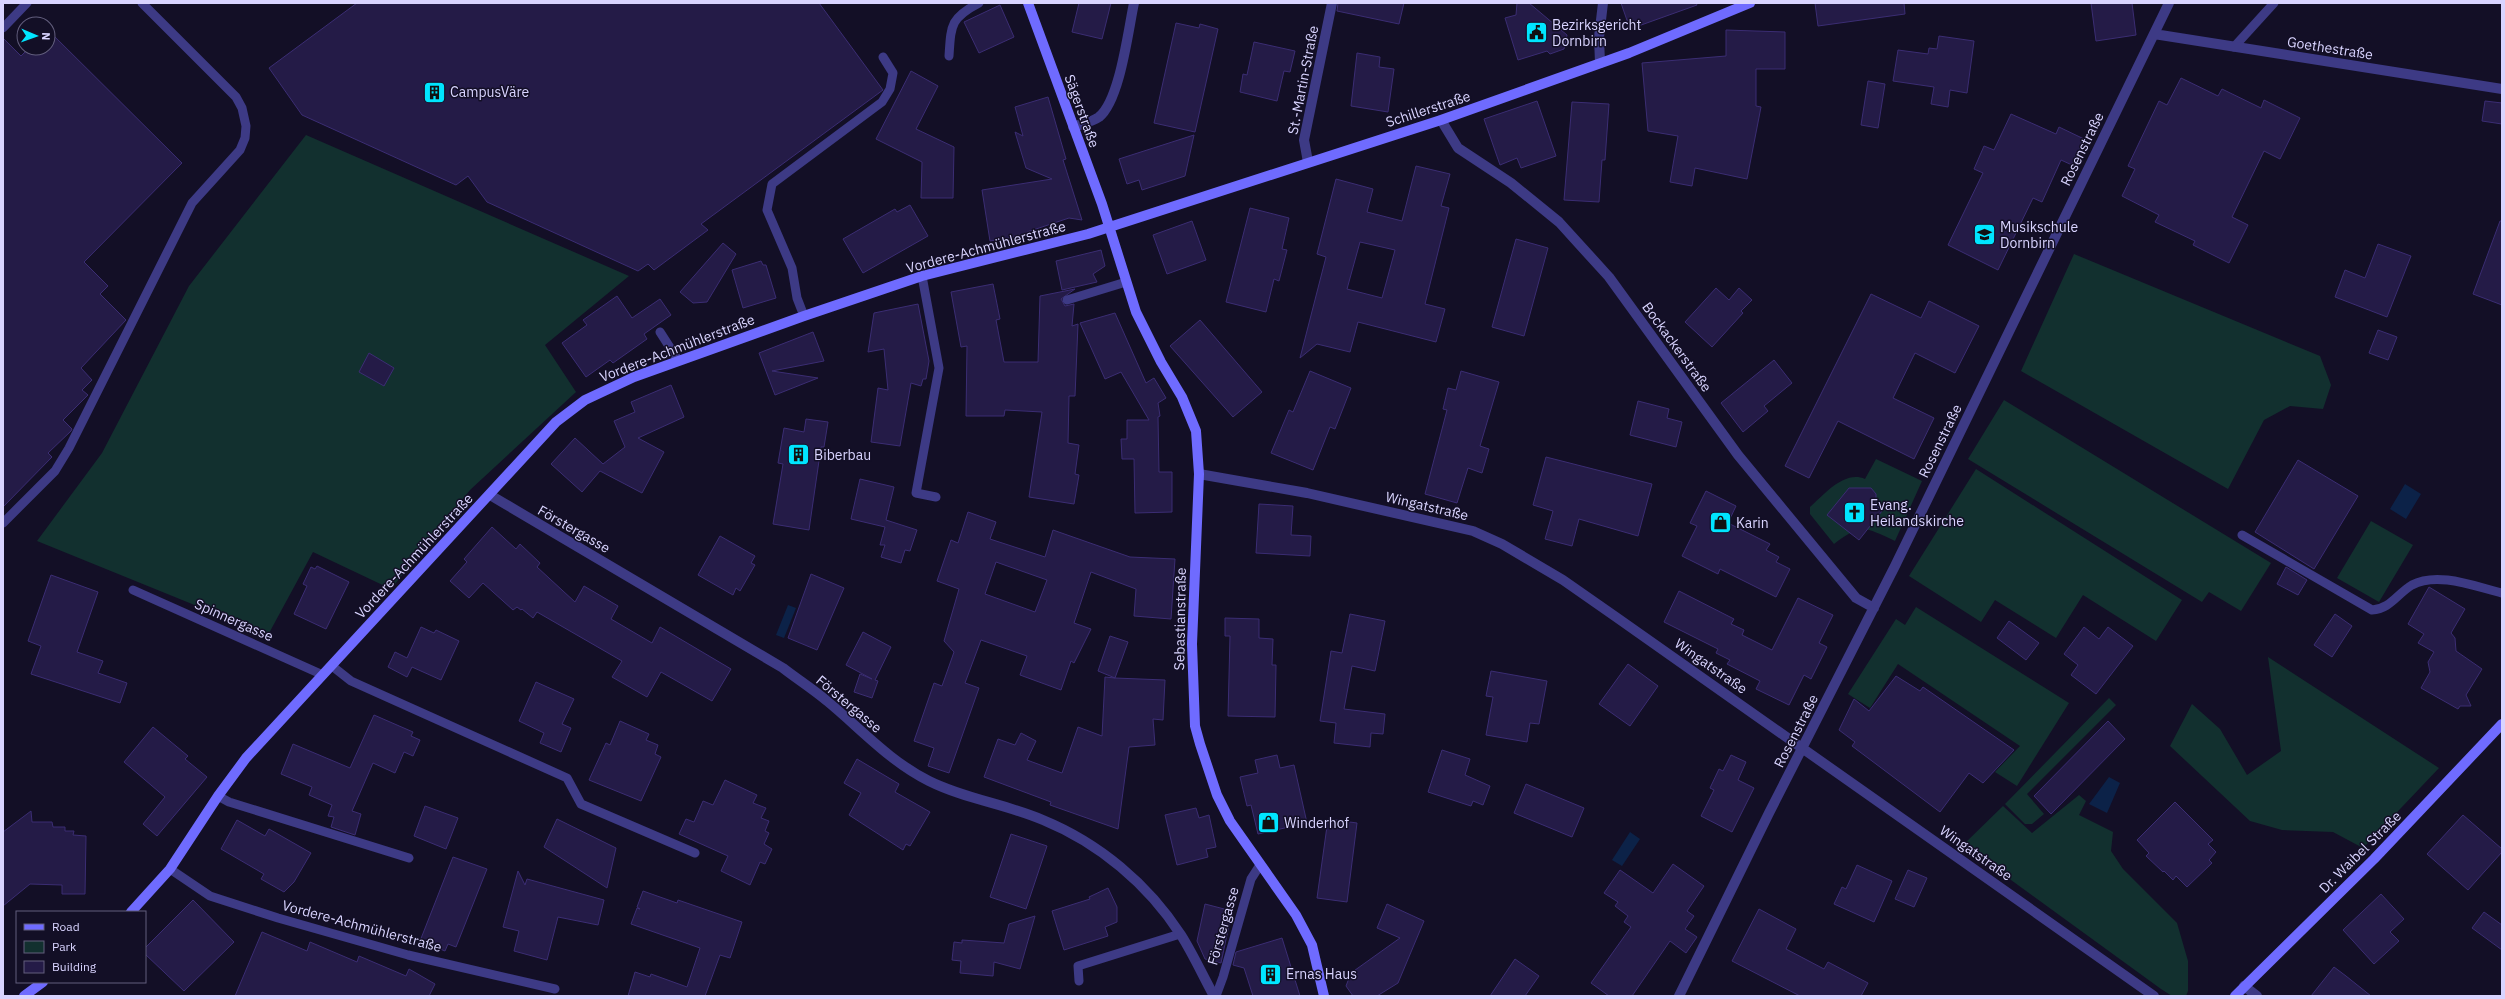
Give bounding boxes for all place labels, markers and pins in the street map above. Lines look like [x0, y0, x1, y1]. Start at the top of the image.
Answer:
place label: Bezirksgericht Dornbirn [1552, 16, 1641, 50]
public building icon: Bezirksgericht Dornbirn [1524, 20, 1550, 46]
building icon: CampusVäre [421, 79, 447, 105]
place label: CampusVäre [450, 83, 530, 101]
place label: Musikschule Dornbirn [2000, 218, 2078, 252]
school or university icon: Musikschule Dornbirn [1971, 222, 1997, 248]
building icon: Biberbau [786, 442, 812, 468]
place label: Biberbau [814, 446, 871, 464]
place label: Evang. Heilandskirche [1870, 496, 1964, 530]
church icon: Evang. Heilandskirche [1842, 500, 1868, 526]
shop icon: Karin [1708, 510, 1734, 536]
place label: Karin [1736, 514, 1769, 532]
shop icon: Winderhof [1255, 810, 1281, 836]
place label: Winderhof [1284, 814, 1350, 832]
building icon: Ernas Haus [1257, 961, 1283, 987]
place label: Ernas Haus [1286, 965, 1357, 983]

